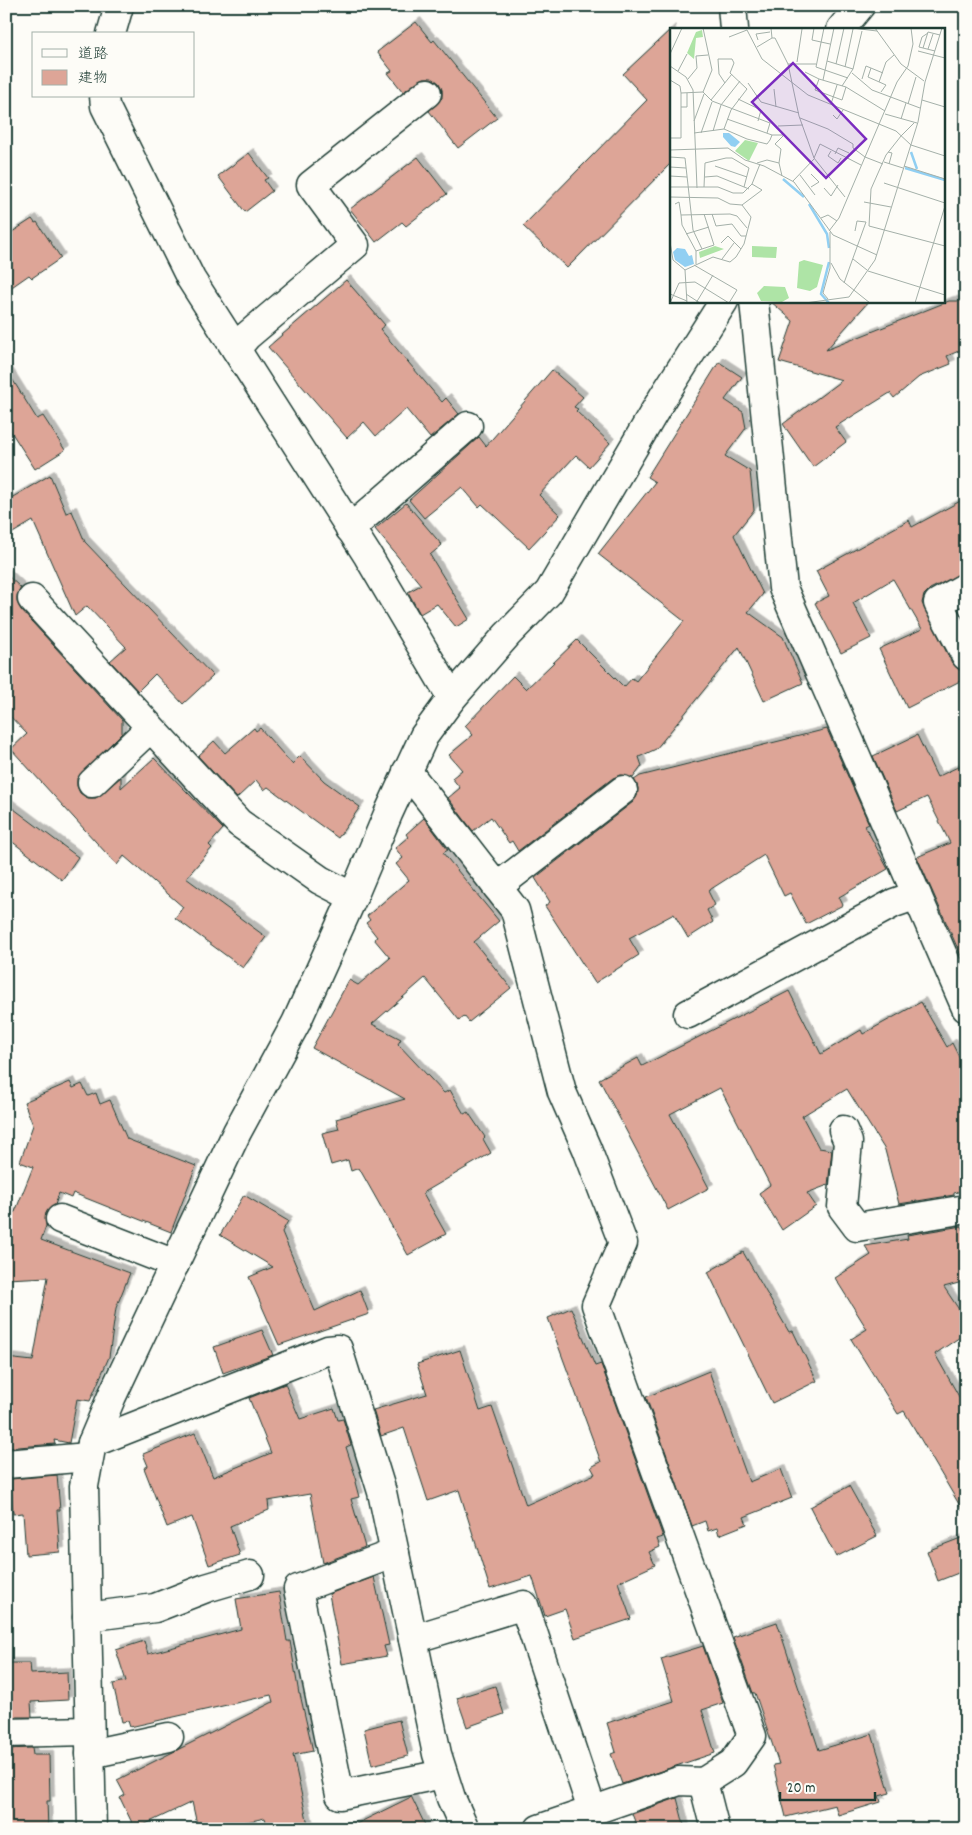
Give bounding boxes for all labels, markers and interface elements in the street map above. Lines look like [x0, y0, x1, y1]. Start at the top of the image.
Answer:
inset map [670, 28, 944, 302]
legend [32, 32, 195, 98]
text: 道路 [78, 44, 108, 66]
text: 建物 [78, 68, 108, 90]
scale bar [780, 1770, 874, 1802]
text: 20 m [787, 1778, 815, 1800]

